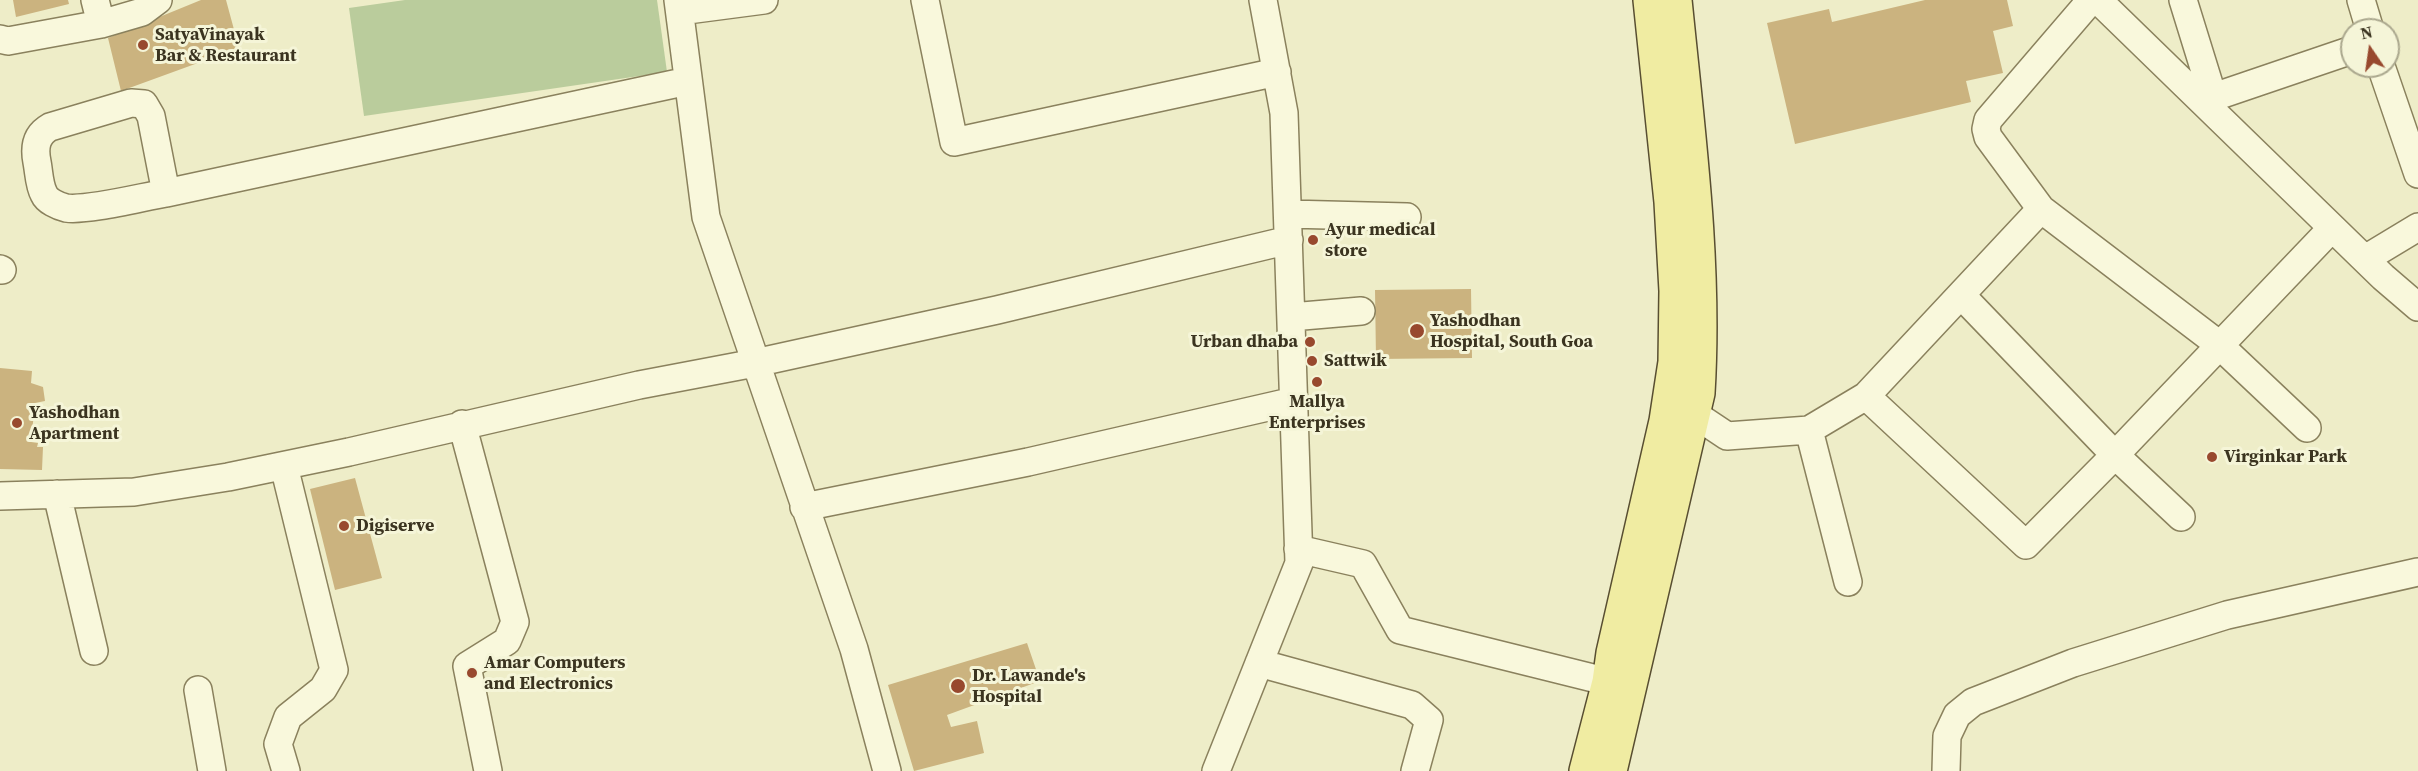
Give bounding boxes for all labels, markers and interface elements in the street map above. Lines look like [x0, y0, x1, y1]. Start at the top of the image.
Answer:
north arrow [2340, 18, 2400, 78]
text: N [2358, 20, 2375, 44]
place label: SatyaVinayak Bar & Restaurant [155, 24, 296, 66]
marker: SatyaVinayak Bar & Restaurant [136, 38, 150, 52]
place label: Ayur medical store [1325, 219, 1435, 262]
marker: Ayur medical store [1306, 233, 1320, 247]
place label: Yashodhan Hospital, South Goa [1430, 310, 1593, 352]
marker: Yashodhan Hospital, South Goa [1408, 322, 1426, 340]
place label: Urban dhaba [1190, 331, 1298, 353]
marker: Urban dhaba [1303, 335, 1317, 349]
place label: Sattwik [1324, 350, 1387, 372]
marker: Sattwik [1305, 354, 1319, 368]
marker: Mallya Enterprises [1310, 375, 1324, 389]
place label: Mallya Enterprises [1269, 391, 1365, 434]
place label: Yashodhan Apartment [29, 402, 120, 444]
marker: Yashodhan Apartment [10, 416, 24, 430]
place label: Virginkar Park [2224, 446, 2347, 468]
marker: Virginkar Park [2205, 450, 2219, 464]
place label: Digiserve [356, 515, 434, 537]
marker: Digiserve [337, 519, 351, 533]
place label: Amar Computers and Electronics [484, 652, 626, 694]
place label: Dr. Lawande's Hospital [972, 665, 1086, 708]
marker: Amar Computers and Electronics [465, 666, 479, 680]
marker: Dr. Lawande's Hospital [949, 677, 967, 695]

